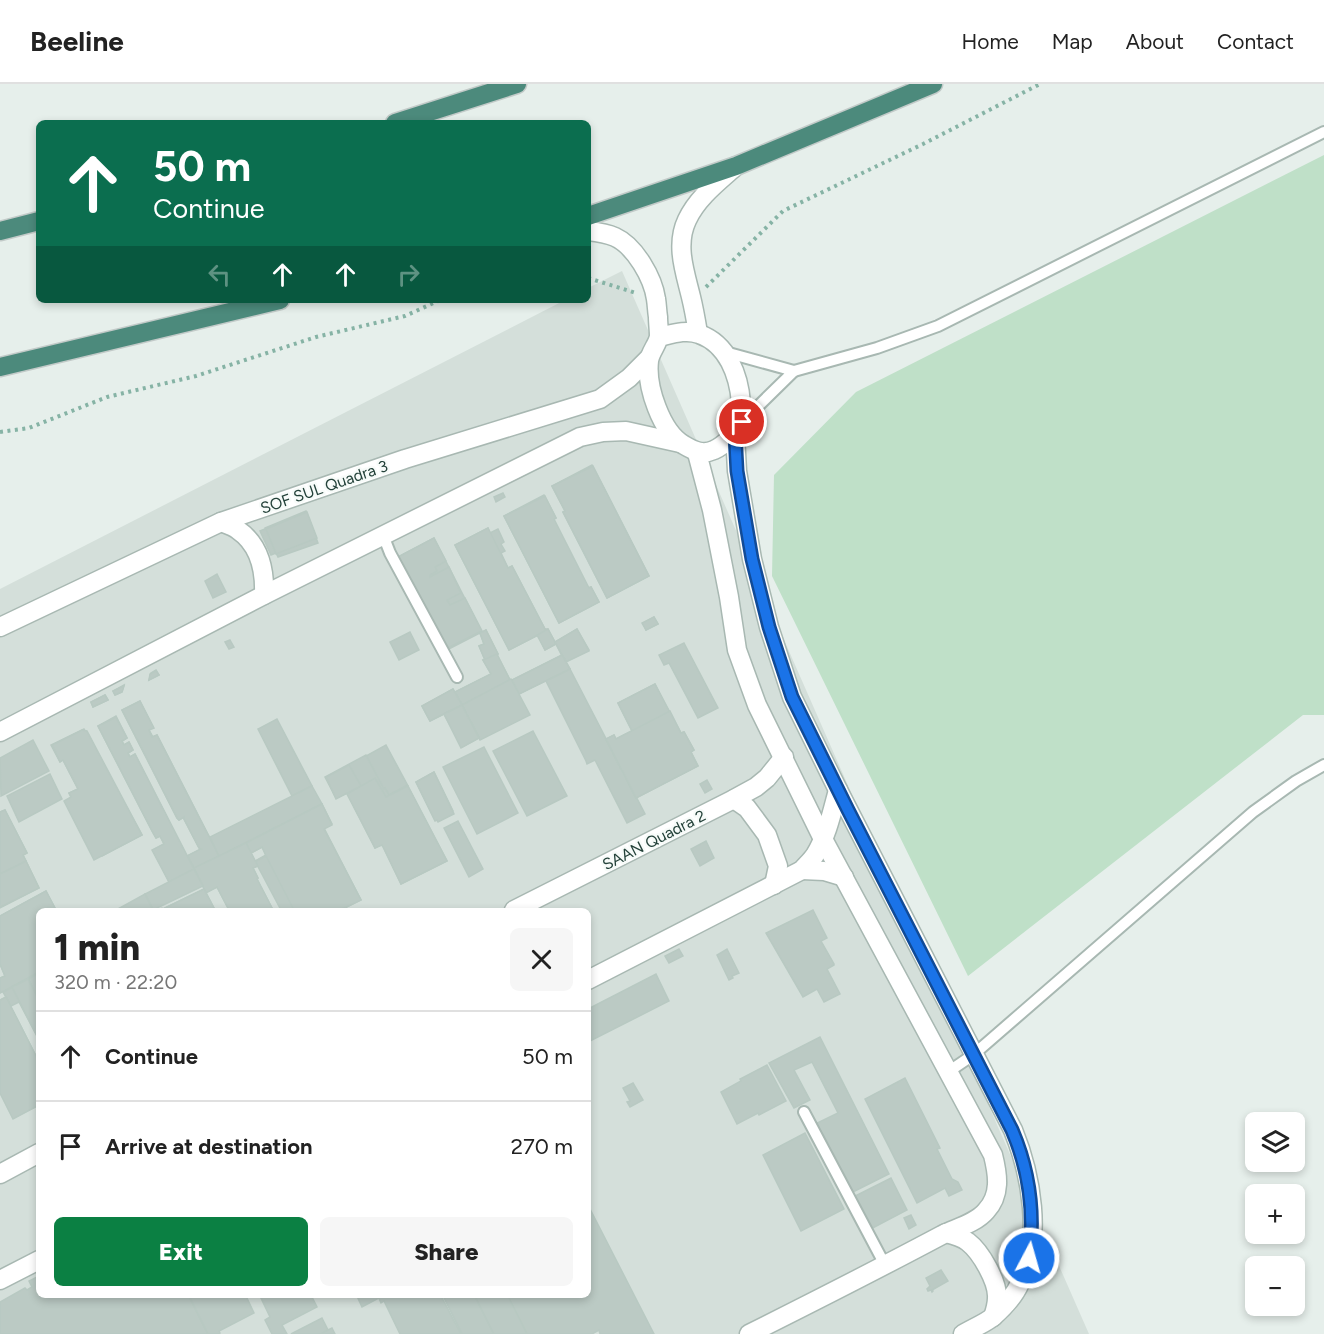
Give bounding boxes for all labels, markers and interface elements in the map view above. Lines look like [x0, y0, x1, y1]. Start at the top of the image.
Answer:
text: Beeline [30, 24, 124, 58]
text: Home [962, 29, 1019, 54]
text: Map [1052, 29, 1093, 54]
text: About [1126, 29, 1184, 54]
text: Contact [1217, 29, 1294, 54]
text: 50 m [153, 141, 251, 192]
icon: ahead [54, 144, 132, 222]
text: Continue [153, 192, 265, 225]
icon: left [203, 258, 236, 291]
icon: ahead [266, 258, 299, 291]
icon: ahead [329, 258, 362, 291]
icon: right [392, 258, 425, 291]
pin [716, 396, 767, 447]
icon: arrive [725, 405, 758, 438]
street label: SOF SUL Quadra 3 [258, 456, 390, 518]
street label: SAAN Quadra 2 [599, 806, 709, 874]
text: 1 min [54, 926, 140, 969]
button: close [510, 928, 573, 991]
text: 320 m · 22:20 [54, 970, 177, 994]
icon: ahead [54, 1040, 87, 1073]
text: Continue [105, 1043, 198, 1070]
text: 50 m [522, 1043, 573, 1070]
map controls [1245, 1112, 1305, 1316]
button: layers [1245, 1112, 1305, 1172]
icon: arrive [54, 1130, 87, 1163]
text: Arrive at destination [105, 1133, 313, 1160]
text: 270 m [511, 1133, 573, 1160]
button: + [1245, 1184, 1305, 1244]
button: Exit [54, 1217, 308, 1286]
button: Share [320, 1217, 573, 1286]
position arrow [997, 1226, 1061, 1290]
button: − [1245, 1256, 1305, 1316]

